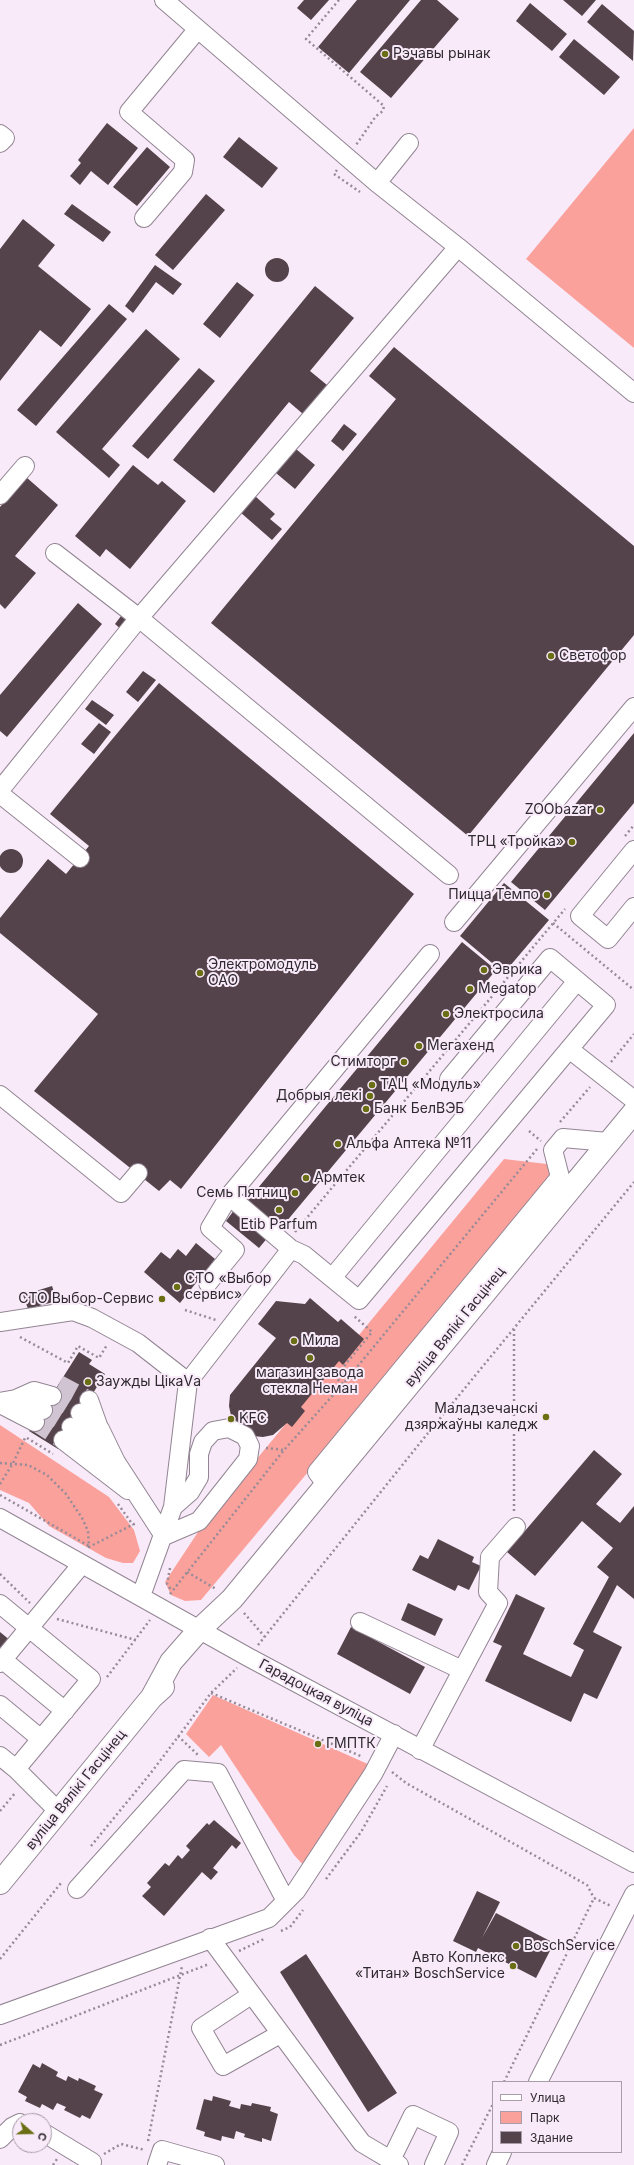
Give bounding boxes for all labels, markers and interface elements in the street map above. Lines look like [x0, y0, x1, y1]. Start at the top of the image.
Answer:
place label: Рэчавы рынак [393, 46, 491, 62]
marker: Рэчавы рынак [380, 49, 390, 59]
place label: Светофор [559, 648, 627, 664]
marker: Светофор [546, 651, 556, 661]
place label: ZOObazar [525, 802, 592, 818]
marker: ZOObazar [595, 805, 605, 815]
place label: ТРЦ «Тройка» [467, 834, 564, 850]
marker: ТРЦ «Тройка» [567, 837, 577, 847]
place label: Пицца Темпо [448, 887, 539, 903]
marker: Пицца Темпо [542, 890, 552, 900]
place label: Электромодуль ОАО [208, 957, 317, 990]
place label: Эврика [492, 962, 542, 978]
marker: Эврика [479, 965, 489, 975]
marker: Электромодуль ОАО [195, 968, 205, 978]
place label: Megatop [478, 981, 537, 997]
marker: Megatop [465, 984, 475, 994]
place label: Электросила [454, 1006, 544, 1022]
marker: Электросила [441, 1009, 451, 1019]
place label: Мегахенд [427, 1038, 494, 1054]
marker: Мегахенд [414, 1041, 424, 1051]
place label: Стимторг [331, 1054, 396, 1070]
marker: Стимторг [399, 1057, 409, 1067]
place label: ТАЦ «Модуль» [380, 1077, 481, 1093]
marker: ТАЦ «Модуль» [367, 1080, 377, 1090]
place label: Добрыя лекі [276, 1088, 362, 1104]
marker: Добрыя лекі [365, 1091, 375, 1101]
place label: Банк БелВЭБ [374, 1101, 464, 1117]
marker: Банк БелВЭБ [361, 1104, 371, 1114]
place label: Альфа Аптека №11 [346, 1136, 472, 1152]
marker: Альфа Аптека №11 [333, 1139, 343, 1149]
place label: Армтек [314, 1170, 365, 1186]
marker: Армтек [301, 1173, 311, 1183]
place label: Семь Пятниц [196, 1185, 287, 1201]
marker: Семь Пятниц [290, 1188, 300, 1198]
marker: Etib Parfum [274, 1205, 284, 1215]
place label: Etib Parfum [241, 1217, 317, 1233]
street label: вуліца Вялікі Гасцінец [401, 1264, 509, 1390]
place label: СТО «Выбор сервис» [185, 1271, 271, 1304]
marker: СТО «Выбор сервис» [172, 1282, 182, 1292]
place label: СТО Выбор-Сервис [18, 1291, 154, 1307]
marker: СТО Выбор-Сервис [157, 1294, 167, 1304]
place label: Мила [302, 1333, 339, 1349]
marker: Мила [289, 1336, 299, 1346]
marker: магазин завода стекла Неман [305, 1353, 315, 1363]
place label: магазин завода стекла Неман [256, 1365, 364, 1398]
place label: Заужды ЦікаVа [96, 1374, 201, 1390]
marker: Заужды ЦікаVа [83, 1377, 93, 1387]
place label: Маладзечанскі дзяржаўны каледж [405, 1401, 538, 1434]
place label: KFC [239, 1411, 267, 1427]
marker: Маладзечанскі дзяржаўны каледж [541, 1412, 551, 1422]
marker: KFC [226, 1414, 236, 1424]
street label: Гарадоцкая вуліца [256, 1656, 376, 1730]
street label: вуліца Вялікі Гасцінец [22, 1727, 130, 1853]
place label: ГМПТК [326, 1736, 376, 1752]
marker: ГМПТК [313, 1739, 323, 1749]
place label: BoschService [524, 1938, 615, 1954]
marker: BoschService [511, 1941, 521, 1951]
place label: Авто Коплекс «Титан» BoschService [355, 1950, 505, 1982]
marker: Авто Коплекс «Титан» BoschService [508, 1961, 518, 1971]
legend [492, 2081, 622, 2153]
text: Улица [530, 2090, 565, 2105]
text: Парк [530, 2110, 560, 2125]
north arrow [12, 2113, 52, 2153]
text: Здание [530, 2130, 573, 2145]
text: С [34, 2131, 50, 2143]

